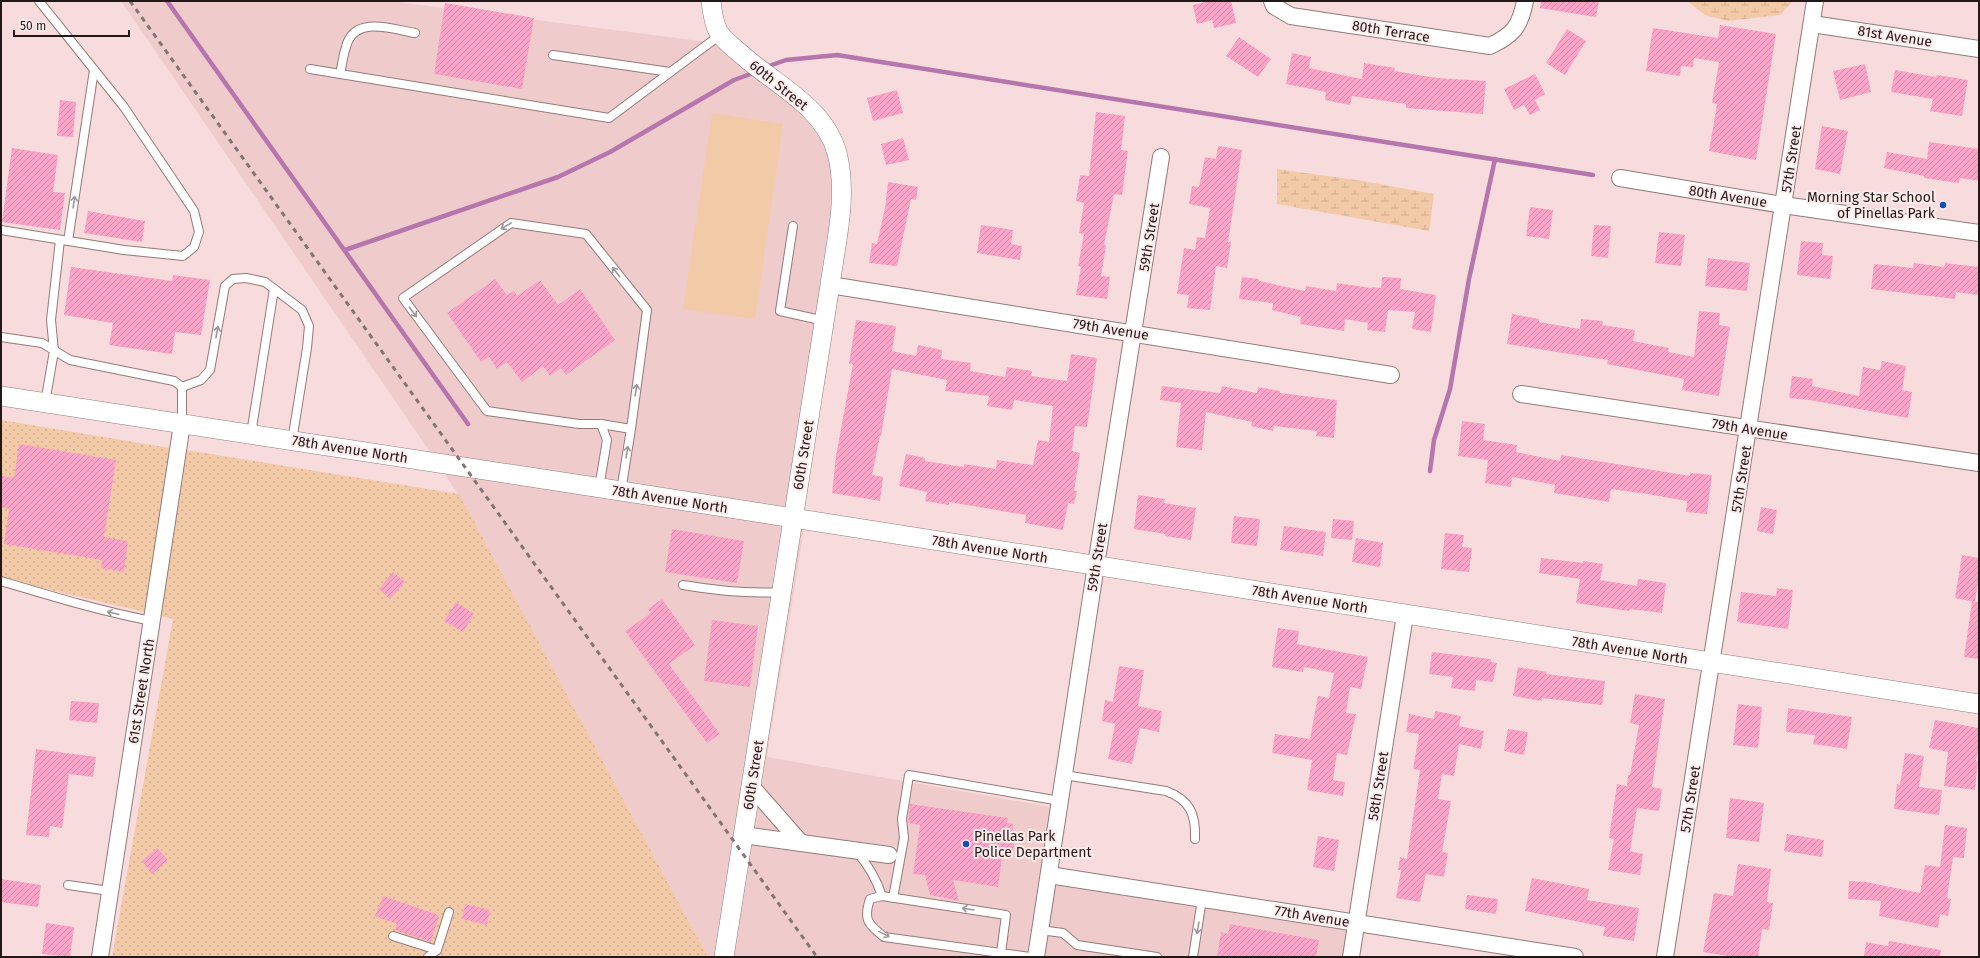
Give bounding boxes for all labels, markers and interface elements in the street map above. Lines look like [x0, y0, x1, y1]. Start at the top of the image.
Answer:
scale bar [14, 12, 129, 38]
street label: 80th Terrace [1351, 17, 1431, 46]
text: 50 m [20, 19, 46, 33]
street label: 81st Avenue [1856, 22, 1933, 51]
street label: 60th Street [746, 57, 812, 115]
street label: 57th Street [1778, 123, 1805, 194]
street label: 80th Avenue [1688, 182, 1768, 211]
place label: Morning Star School of Pinellas Park [1807, 189, 1936, 222]
one-way arrow [70, 196, 78, 209]
marker: Morning Star School of Pinellas Park [1938, 200, 1948, 210]
street label: 59th Street [1136, 201, 1163, 273]
one-way arrow [500, 223, 512, 231]
one-way arrow [612, 266, 621, 277]
one-way arrow [409, 307, 418, 318]
street label: 79th Avenue [1072, 315, 1150, 344]
one-way arrow [213, 326, 221, 339]
one-way arrow [632, 384, 640, 397]
street label: 79th Avenue [1711, 415, 1789, 444]
street label: 60th Street [790, 418, 818, 491]
street label: 78th Avenue North [291, 432, 409, 467]
street label: 57th Street [1728, 443, 1755, 514]
one-way arrow [623, 446, 631, 459]
street label: 78th Avenue North [611, 482, 729, 517]
street label: 59th Street [1084, 521, 1111, 593]
street label: 78th Avenue North [931, 532, 1049, 567]
street label: 78th Avenue North [1251, 582, 1369, 617]
one-way arrow [107, 609, 120, 617]
street label: 78th Avenue North [1571, 633, 1689, 668]
street label: 61st Street North [125, 637, 158, 745]
street label: 60th Street [740, 738, 768, 811]
street label: 58th Street [1365, 749, 1392, 822]
street label: 57th Street [1677, 763, 1704, 834]
place label: Pinellas Park Police Department [974, 828, 1092, 861]
marker: Pinellas Park Police Department [961, 839, 971, 849]
street label: 77th Avenue [1273, 902, 1351, 931]
one-way arrow [962, 905, 975, 913]
one-way arrow [1194, 921, 1202, 934]
one-way arrow [878, 931, 890, 938]

